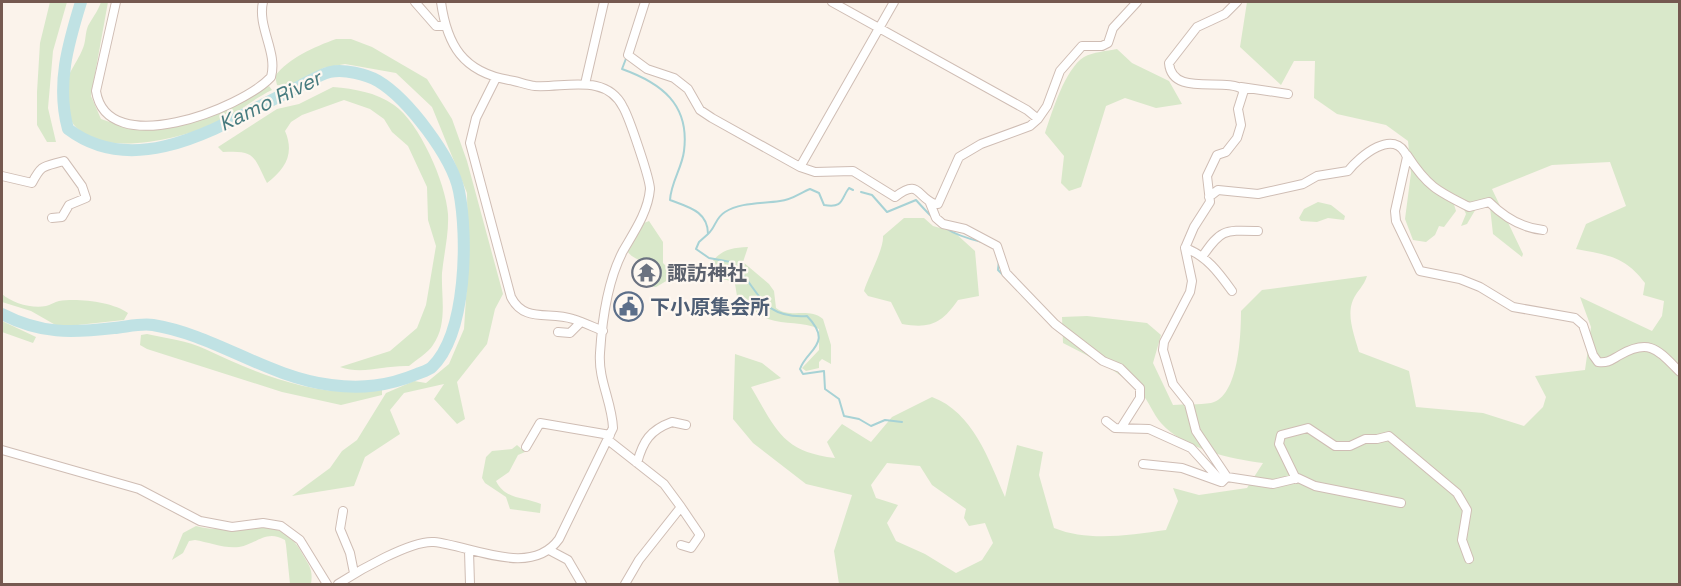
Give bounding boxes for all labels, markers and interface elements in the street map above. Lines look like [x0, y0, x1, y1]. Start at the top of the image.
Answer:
water label: Kamo River [214, 63, 327, 137]
temple icon: 諏訪神社 [630, 257, 662, 289]
place label: 諏訪神社 [667, 260, 747, 286]
public building icon: 下小原集会所 [613, 291, 645, 323]
place label: 下小原集会所 [650, 294, 770, 320]

